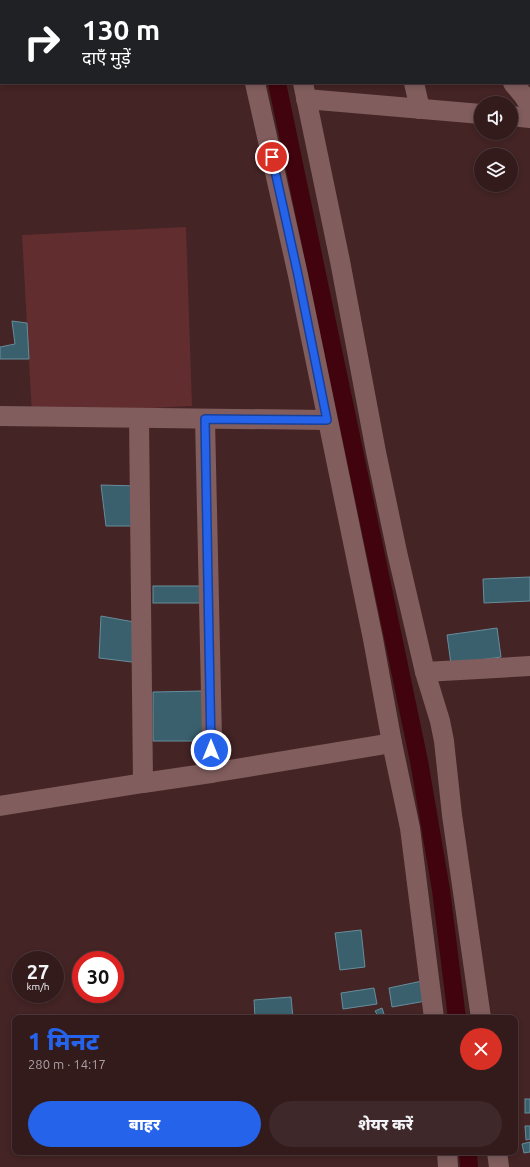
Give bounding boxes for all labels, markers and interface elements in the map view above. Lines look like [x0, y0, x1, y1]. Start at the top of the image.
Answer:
text: 130 m [82, 14, 160, 45]
icon: right [16, 16, 68, 68]
text: दाएँ मुड़ें [82, 47, 131, 67]
map controls [474, 96, 518, 192]
button: sound [474, 96, 518, 140]
pin [255, 140, 289, 174]
icon: arrive [261, 146, 283, 168]
button: layers [474, 148, 518, 192]
position arrow [190, 729, 232, 771]
speed limit sign: 30 [72, 951, 124, 1003]
text: 27 [27, 960, 49, 983]
text: km/h [26, 981, 50, 992]
text: 1 मिनट [28, 1028, 99, 1055]
button: close [460, 1028, 502, 1070]
text: 280 m · 14:17 [28, 1057, 106, 1071]
button: बाहर [28, 1101, 261, 1147]
button: शेयर करें [269, 1101, 502, 1147]

